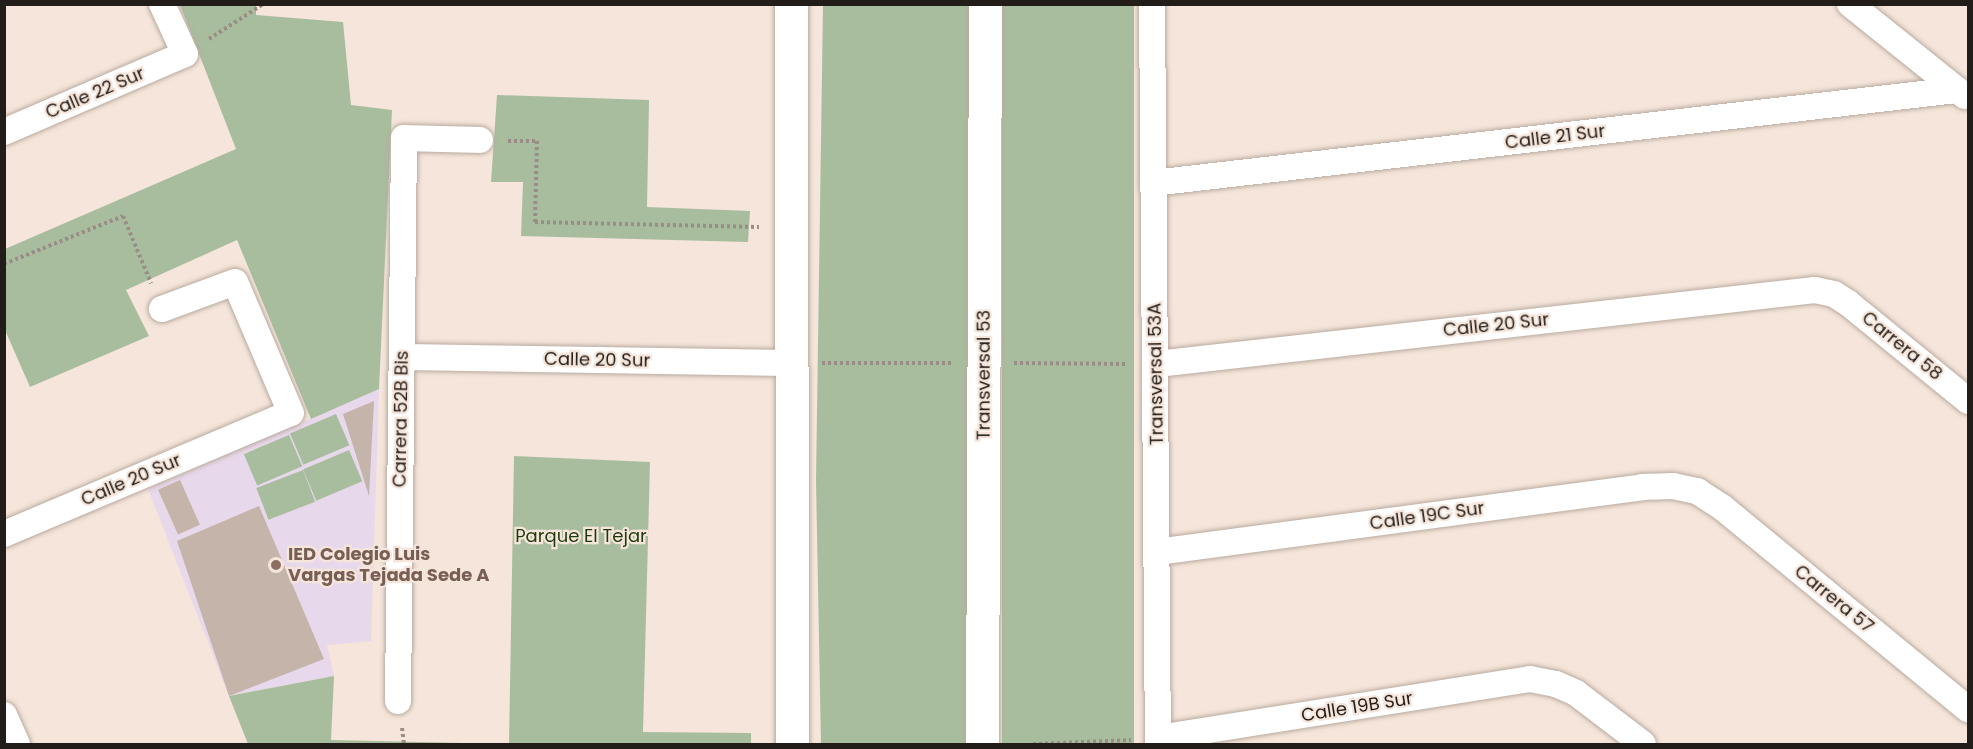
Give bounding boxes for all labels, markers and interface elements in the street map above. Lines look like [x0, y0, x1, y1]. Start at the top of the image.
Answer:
street label: Calle 22 Sur [42, 63, 148, 123]
street label: Calle 21 Sur [1504, 120, 1606, 154]
street label: Transversal 53A [1144, 303, 1168, 445]
street label: Carrera 58 [1858, 307, 1946, 385]
street label: Calle 20 Sur [1442, 309, 1550, 341]
street label: Transversal 53 [973, 310, 995, 440]
street label: Calle 20 Sur [544, 348, 650, 372]
street label: Carrera 52B Bis [389, 350, 413, 488]
street label: Calle 20 Sur [78, 449, 184, 511]
street label: Calle 19C Sur [1368, 497, 1486, 535]
park label: Parque El Tejar [515, 525, 647, 547]
place label: IED Colegio Luis Vargas Tejada Sede A [288, 544, 489, 586]
marker: IED Colegio Luis Vargas Tejada Sede A [269, 558, 283, 572]
street label: Carrera 57 [1790, 561, 1878, 637]
street label: Calle 19B Sur [1300, 688, 1414, 726]

